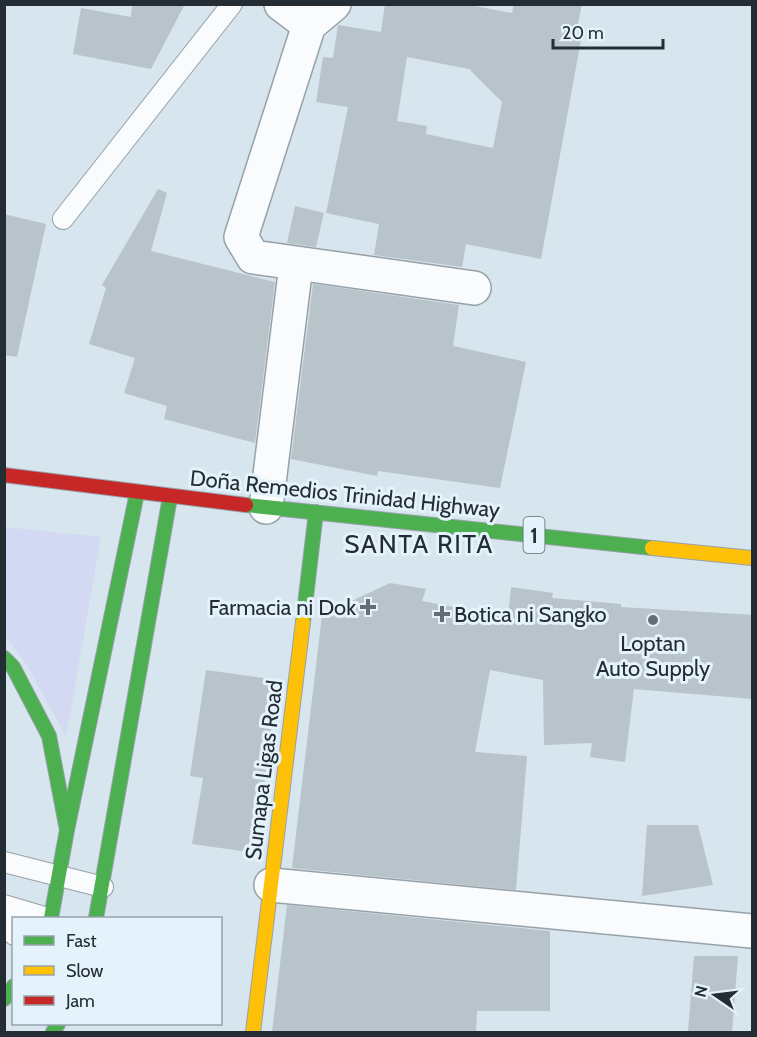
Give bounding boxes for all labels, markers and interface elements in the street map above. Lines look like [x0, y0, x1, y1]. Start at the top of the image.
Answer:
scale bar [553, 12, 662, 50]
text: 20 m [562, 22, 604, 44]
street label: Doña Remedios Trinidad Highway [189, 464, 501, 524]
road number: 1 [524, 517, 544, 553]
district label: SANTA RITA [344, 528, 494, 560]
place label: Farmacia ni Dok [208, 594, 356, 621]
marker: Farmacia ni Dok [361, 600, 375, 614]
place label: Botica ni Sangko [454, 601, 607, 628]
marker: Botica ni Sangko [435, 607, 449, 621]
marker: Loptan Auto Supply [646, 613, 660, 627]
place label: Loptan Auto Supply [596, 630, 710, 682]
street label: Sumapa Ligas Road [240, 679, 288, 861]
legend [12, 917, 222, 1025]
text: Fast [66, 930, 97, 952]
text: Slow [66, 960, 103, 982]
north arrow [685, 965, 745, 1025]
text: N [690, 984, 712, 999]
text: Jam [65, 990, 95, 1012]

